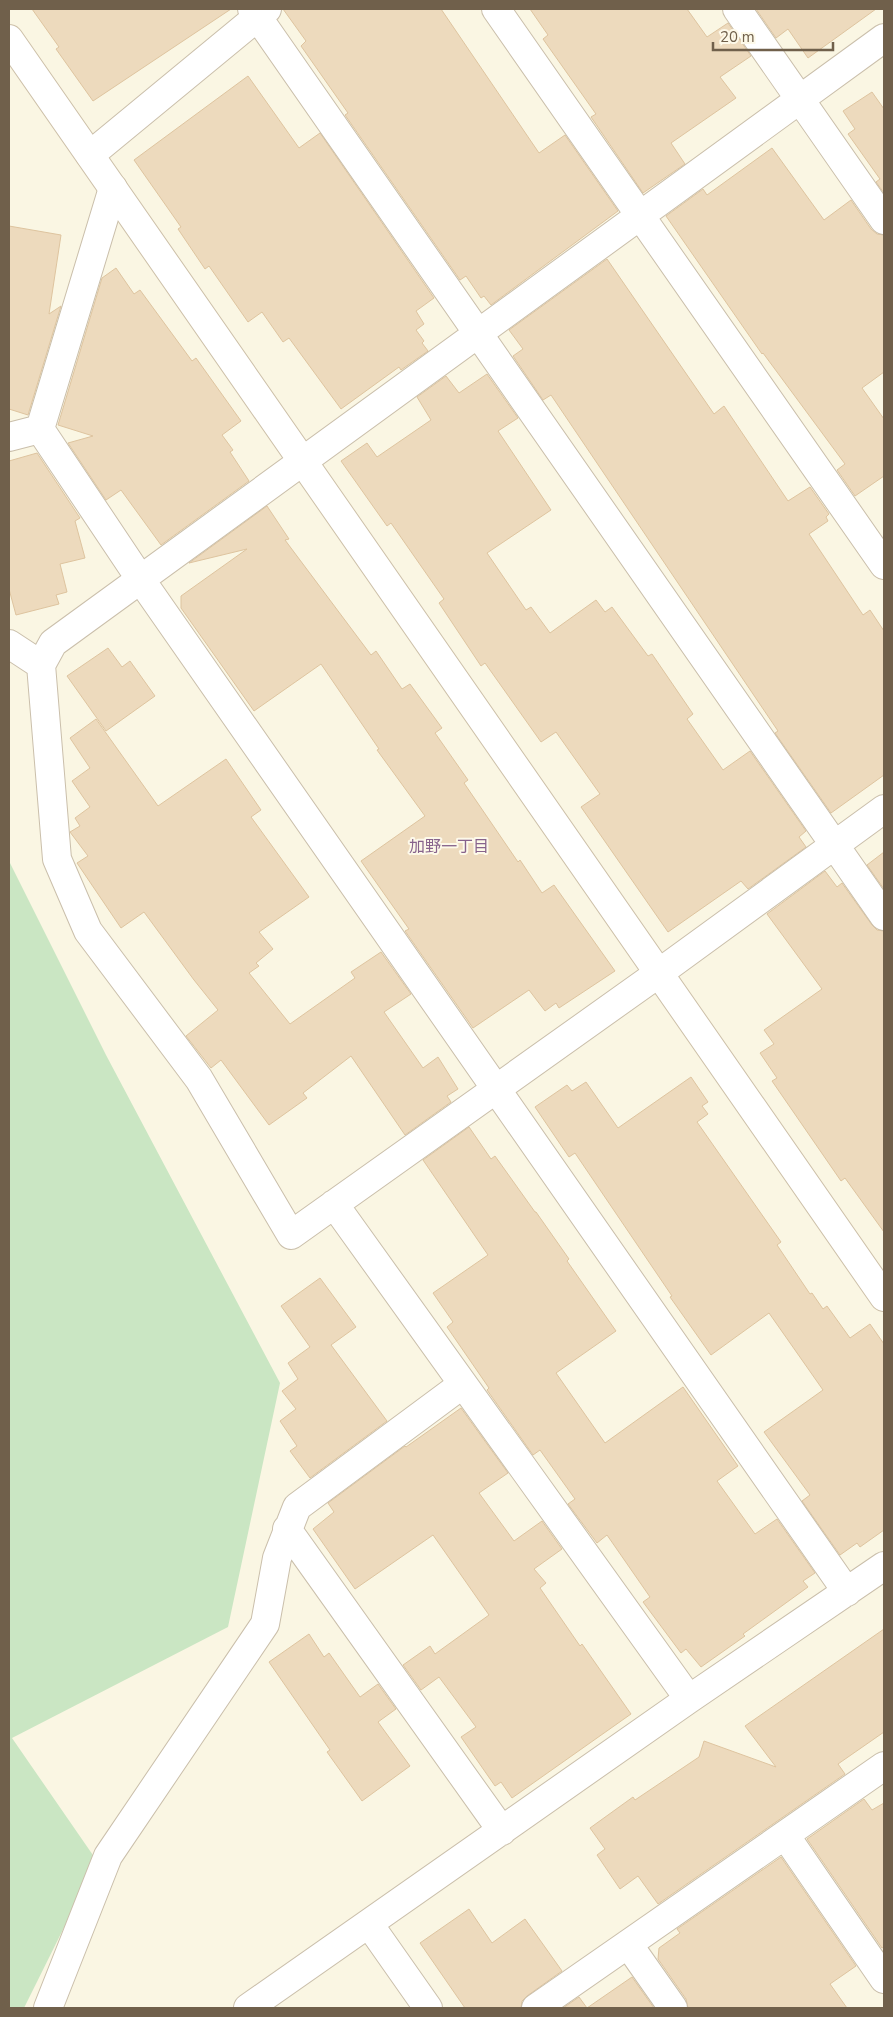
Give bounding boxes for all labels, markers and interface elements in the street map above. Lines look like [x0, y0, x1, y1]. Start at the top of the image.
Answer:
scale bar [713, 20, 833, 52]
text: 20 m [720, 27, 755, 47]
district label: 加野一丁目 [409, 836, 489, 858]

